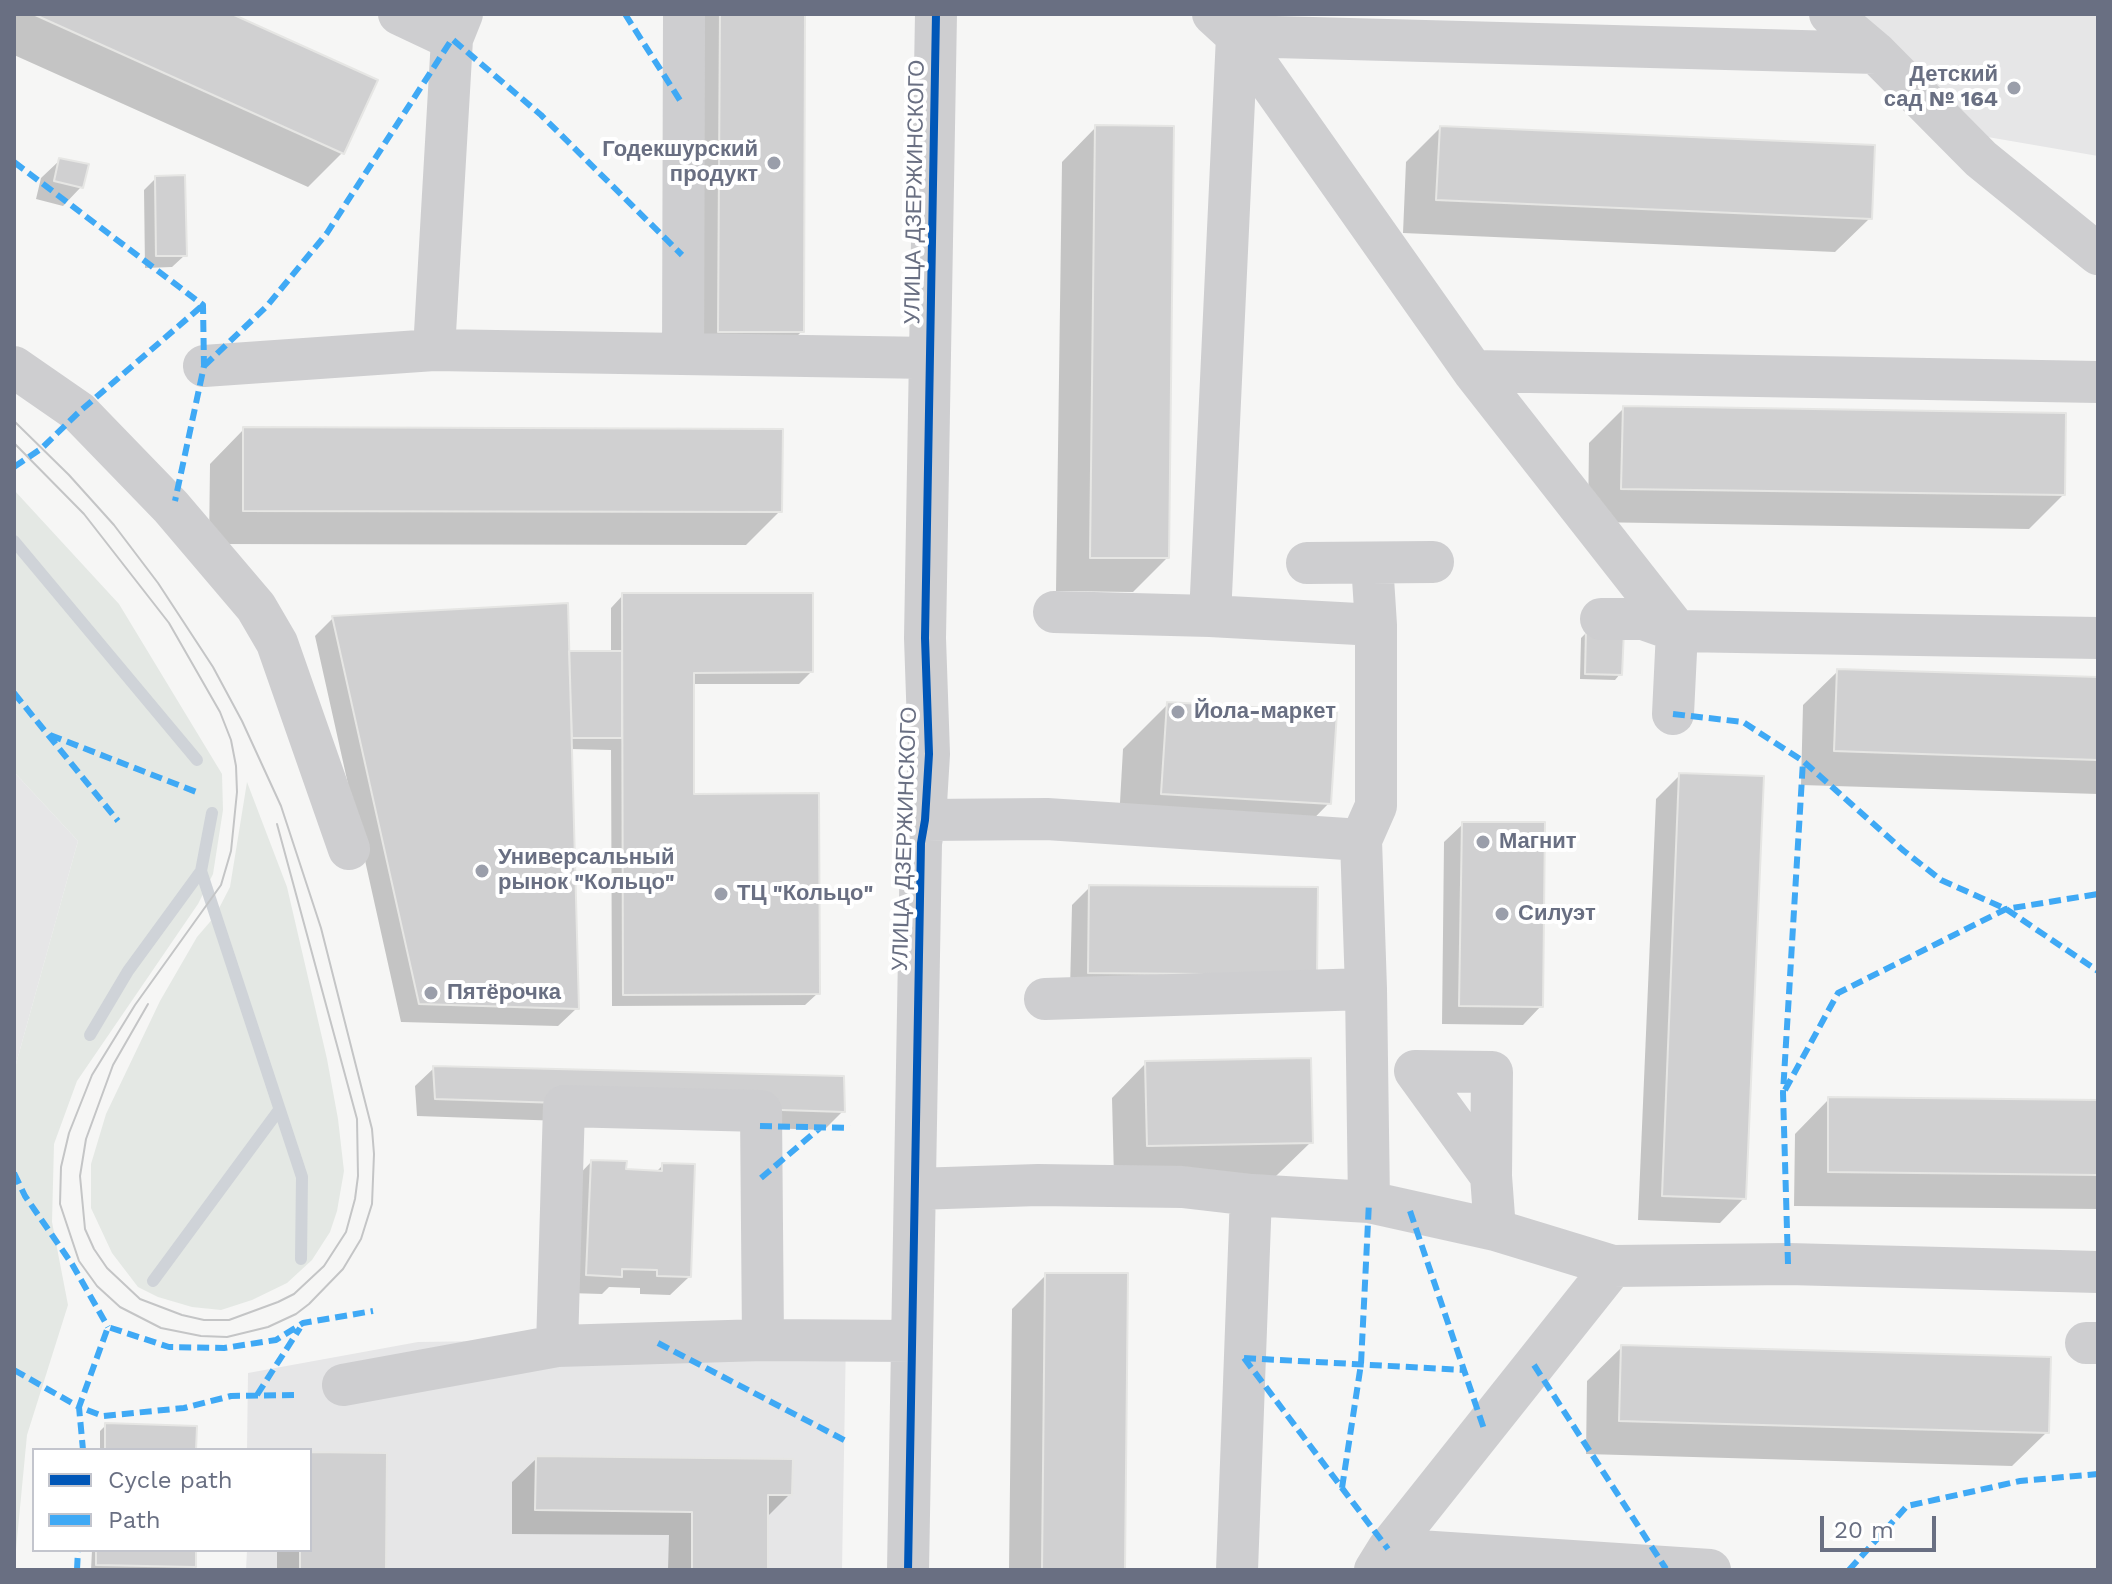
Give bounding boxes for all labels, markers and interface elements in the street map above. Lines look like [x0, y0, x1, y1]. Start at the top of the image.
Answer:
street label: УЛИЦА ДЗЕРЖИНСКОГО [899, 59, 931, 325]
place label: Детский сад № 164 [1884, 62, 1998, 114]
marker: Детский сад № 164 [2005, 79, 2023, 97]
place label: Годекшурский продукт [602, 137, 758, 188]
marker: Годекшурский продукт [765, 154, 783, 172]
place label: Йола-маркет [1194, 699, 1336, 725]
marker: Йола-маркет [1169, 703, 1187, 721]
street label: УЛИЦА ДЗЕРЖИНСКОГО [887, 706, 923, 972]
place label: Магнит [1499, 829, 1577, 855]
marker: Магнит [1474, 833, 1492, 851]
place label: Универсальный рынок "Кольцо" [498, 845, 675, 896]
marker: Универсальный рынок "Кольцо" [473, 862, 491, 880]
place label: ТЦ "Кольцо" [737, 881, 873, 907]
marker: ТЦ "Кольцо" [712, 885, 730, 903]
place label: Силуэт [1518, 901, 1596, 927]
marker: Силуэт [1493, 905, 1511, 923]
place label: Пятёрочка [447, 980, 561, 1006]
marker: Пятёрочка [422, 984, 440, 1002]
legend [32, 1448, 312, 1552]
text: Cycle path [108, 1466, 233, 1494]
scale bar [1824, 1500, 1940, 1550]
text: Path [108, 1506, 161, 1534]
text: 20 m [1834, 1516, 1894, 1544]

